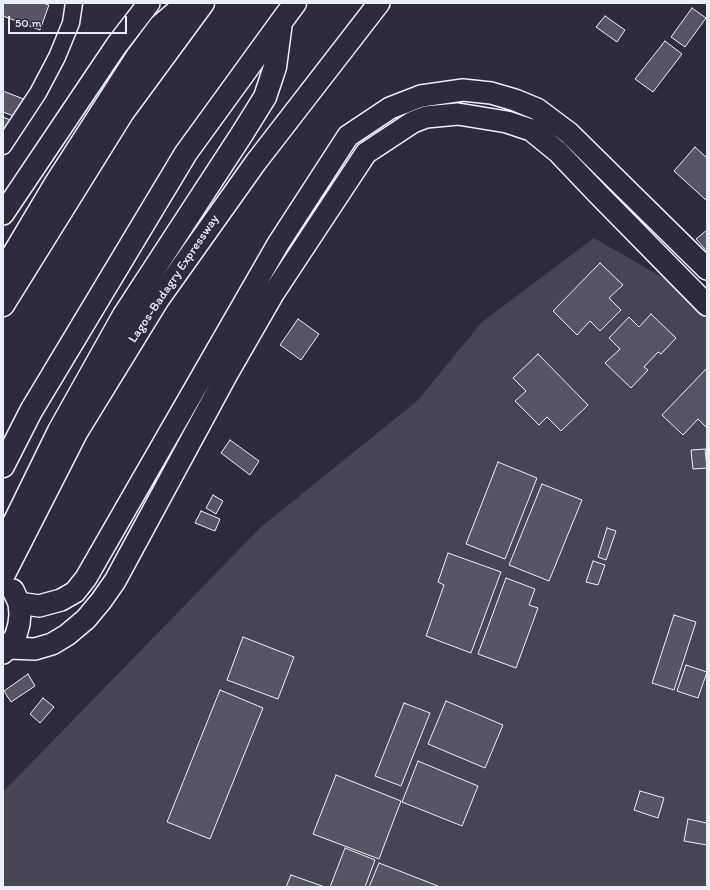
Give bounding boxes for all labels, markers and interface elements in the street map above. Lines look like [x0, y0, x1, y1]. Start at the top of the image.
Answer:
scale bar [10, 8, 129, 34]
text: 50 m [15, 16, 41, 30]
street label: Lagos-Badagry Expressway [125, 212, 223, 346]

